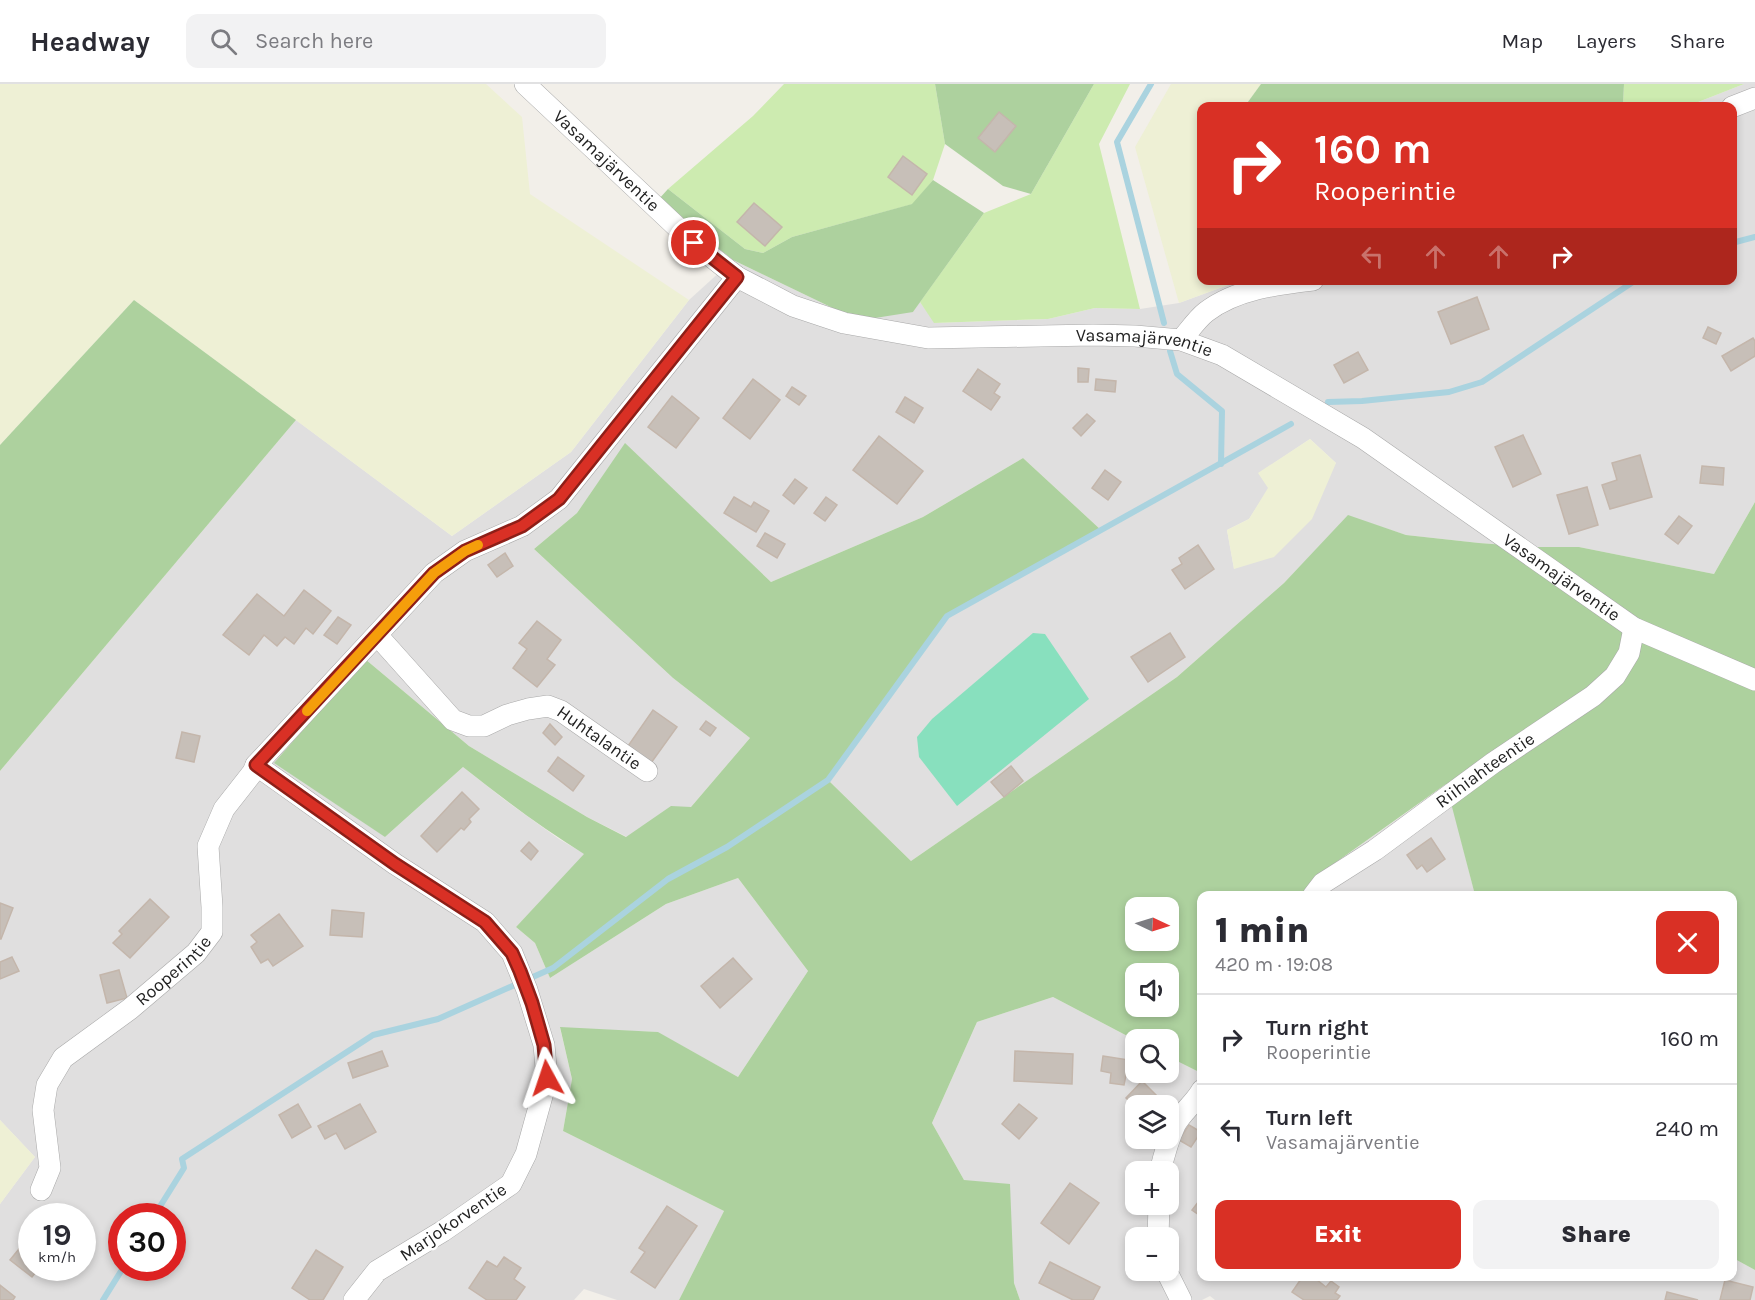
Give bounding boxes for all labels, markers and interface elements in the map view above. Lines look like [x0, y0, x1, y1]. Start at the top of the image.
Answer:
search box [186, 14, 606, 68]
text: Headway [30, 25, 150, 58]
icon: search [207, 25, 240, 58]
text: Search here [255, 28, 373, 54]
text: Map [1501, 29, 1543, 53]
text: Layers [1576, 29, 1637, 53]
text: Share [1670, 29, 1725, 53]
street label: Vasamajärventie [549, 105, 664, 216]
text: 160 m [1314, 124, 1432, 174]
icon: right [1215, 126, 1293, 204]
text: Rooperintie [1314, 175, 1456, 207]
pin [668, 217, 719, 268]
icon: arrive [677, 226, 710, 259]
icon: left [1356, 240, 1389, 273]
icon: ahead [1419, 240, 1452, 273]
icon: ahead [1482, 240, 1515, 273]
icon: right [1545, 240, 1578, 273]
street label: Vasamajärventie [1076, 324, 1216, 362]
street label: Vasamajärventie [1499, 529, 1625, 626]
street label: Huhtalantie [553, 701, 645, 775]
street label: Riihiahteentie [1431, 727, 1539, 813]
north arrow [1125, 897, 1179, 951]
map controls [1125, 897, 1179, 1281]
text: 1 min [1215, 909, 1309, 951]
button: close [1656, 911, 1719, 974]
street label: Rooperintie [131, 931, 216, 1010]
text: 420 m · 19:08 [1215, 953, 1333, 976]
button: sound [1125, 963, 1179, 1017]
text: Turn right [1266, 1015, 1369, 1041]
icon: right [1215, 1023, 1248, 1056]
text: 160 m [1660, 1026, 1719, 1052]
button: search [1125, 1029, 1179, 1083]
text: Rooperintie [1266, 1041, 1371, 1064]
position arrow [515, 1046, 579, 1110]
button: layers [1125, 1095, 1179, 1149]
text: Turn left [1266, 1105, 1353, 1131]
icon: left [1215, 1113, 1248, 1146]
text: 240 m [1655, 1116, 1719, 1142]
text: Vasamajärventie [1266, 1131, 1420, 1154]
button: + [1125, 1161, 1179, 1215]
street label: Marjokorventie [395, 1178, 511, 1266]
button: Exit [1215, 1200, 1461, 1269]
button: Share [1473, 1200, 1719, 1269]
speed limit sign: 30 [108, 1203, 186, 1281]
text: 19 [42, 1217, 71, 1253]
button: − [1125, 1227, 1179, 1281]
text: km/h [38, 1248, 76, 1266]

